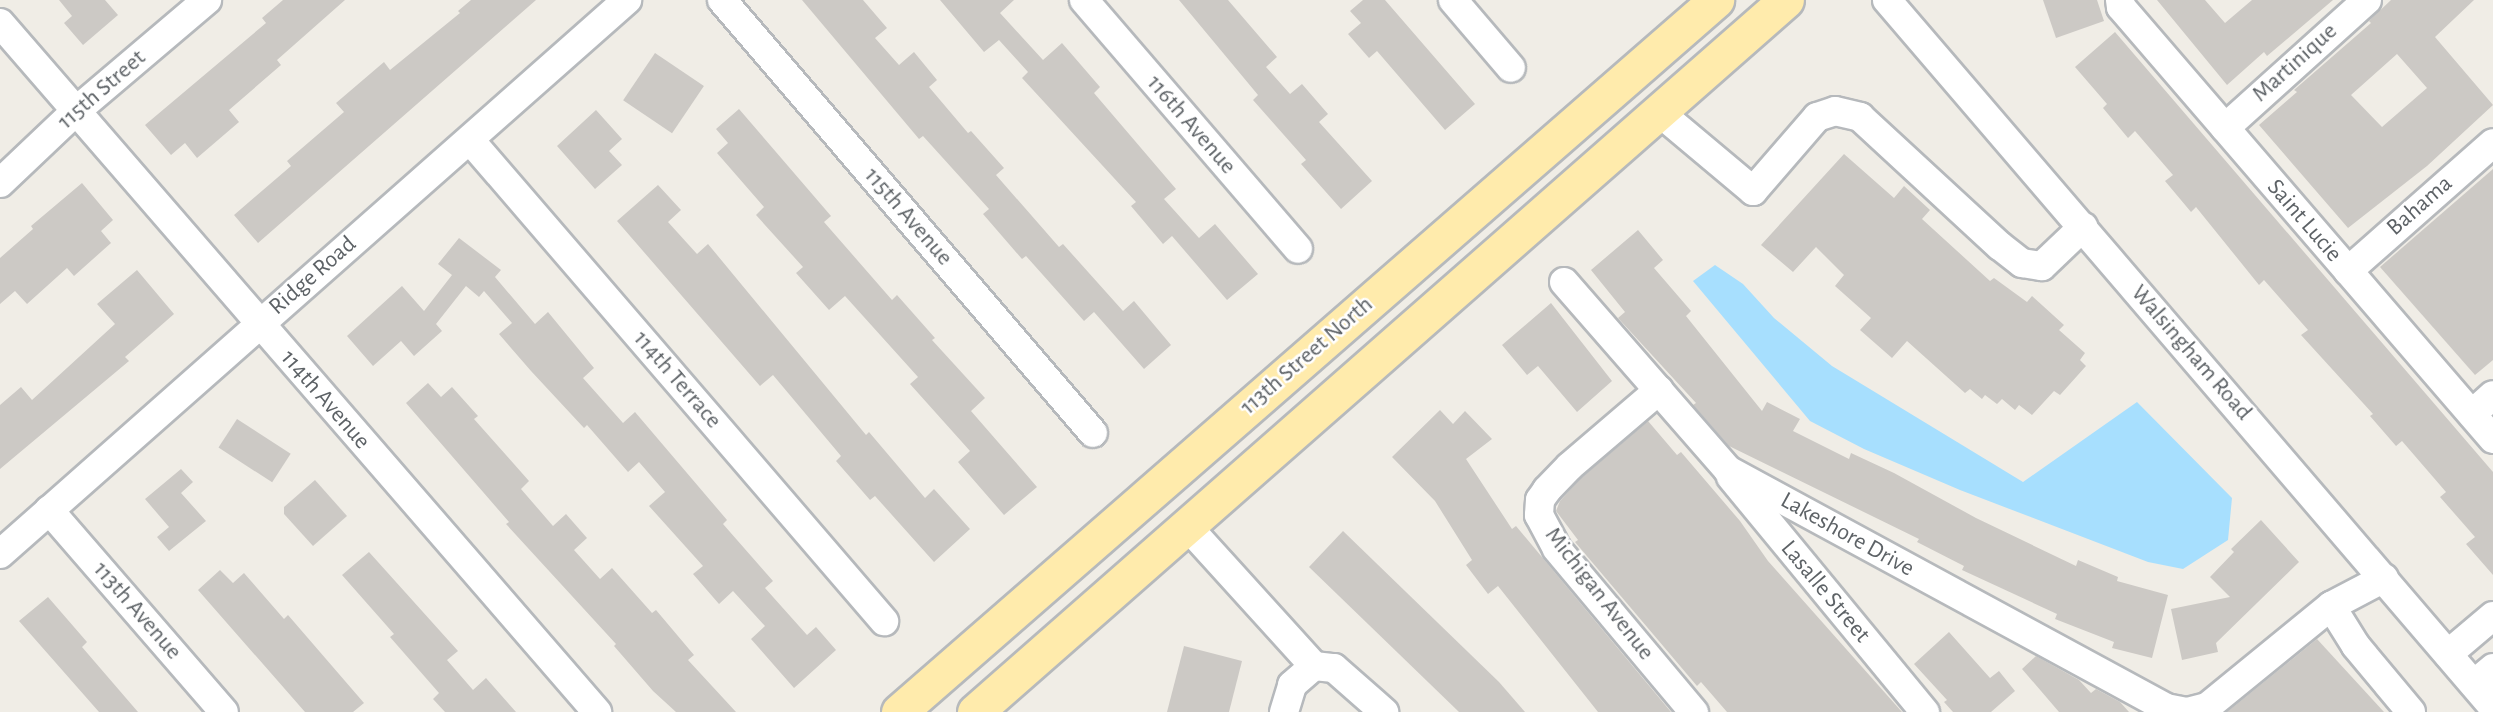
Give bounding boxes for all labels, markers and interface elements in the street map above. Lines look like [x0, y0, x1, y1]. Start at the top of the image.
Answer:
street label: Martinique [2247, 17, 2343, 109]
street label: 115th Street [52, 44, 152, 136]
street label: 116th Avenue [1140, 70, 1242, 180]
street label: 115th Avenue [858, 162, 958, 272]
street label: Bahama [2381, 170, 2459, 242]
street label: Saint Lucie [2260, 174, 2348, 268]
street label: Ridge Road [264, 230, 362, 322]
street label: Walsingham Road [2124, 279, 2258, 427]
street label: 113th Street North [1235, 291, 1379, 421]
street label: 114th Terrace [627, 325, 727, 435]
street label: 114th Avenue [274, 344, 376, 456]
street label: Lakeshore Drive [1775, 486, 1919, 584]
street label: Michigan Avenue [1538, 522, 1660, 666]
street label: Lasalle Street [1774, 535, 1876, 649]
street label: 113th Avenue [87, 556, 187, 666]

